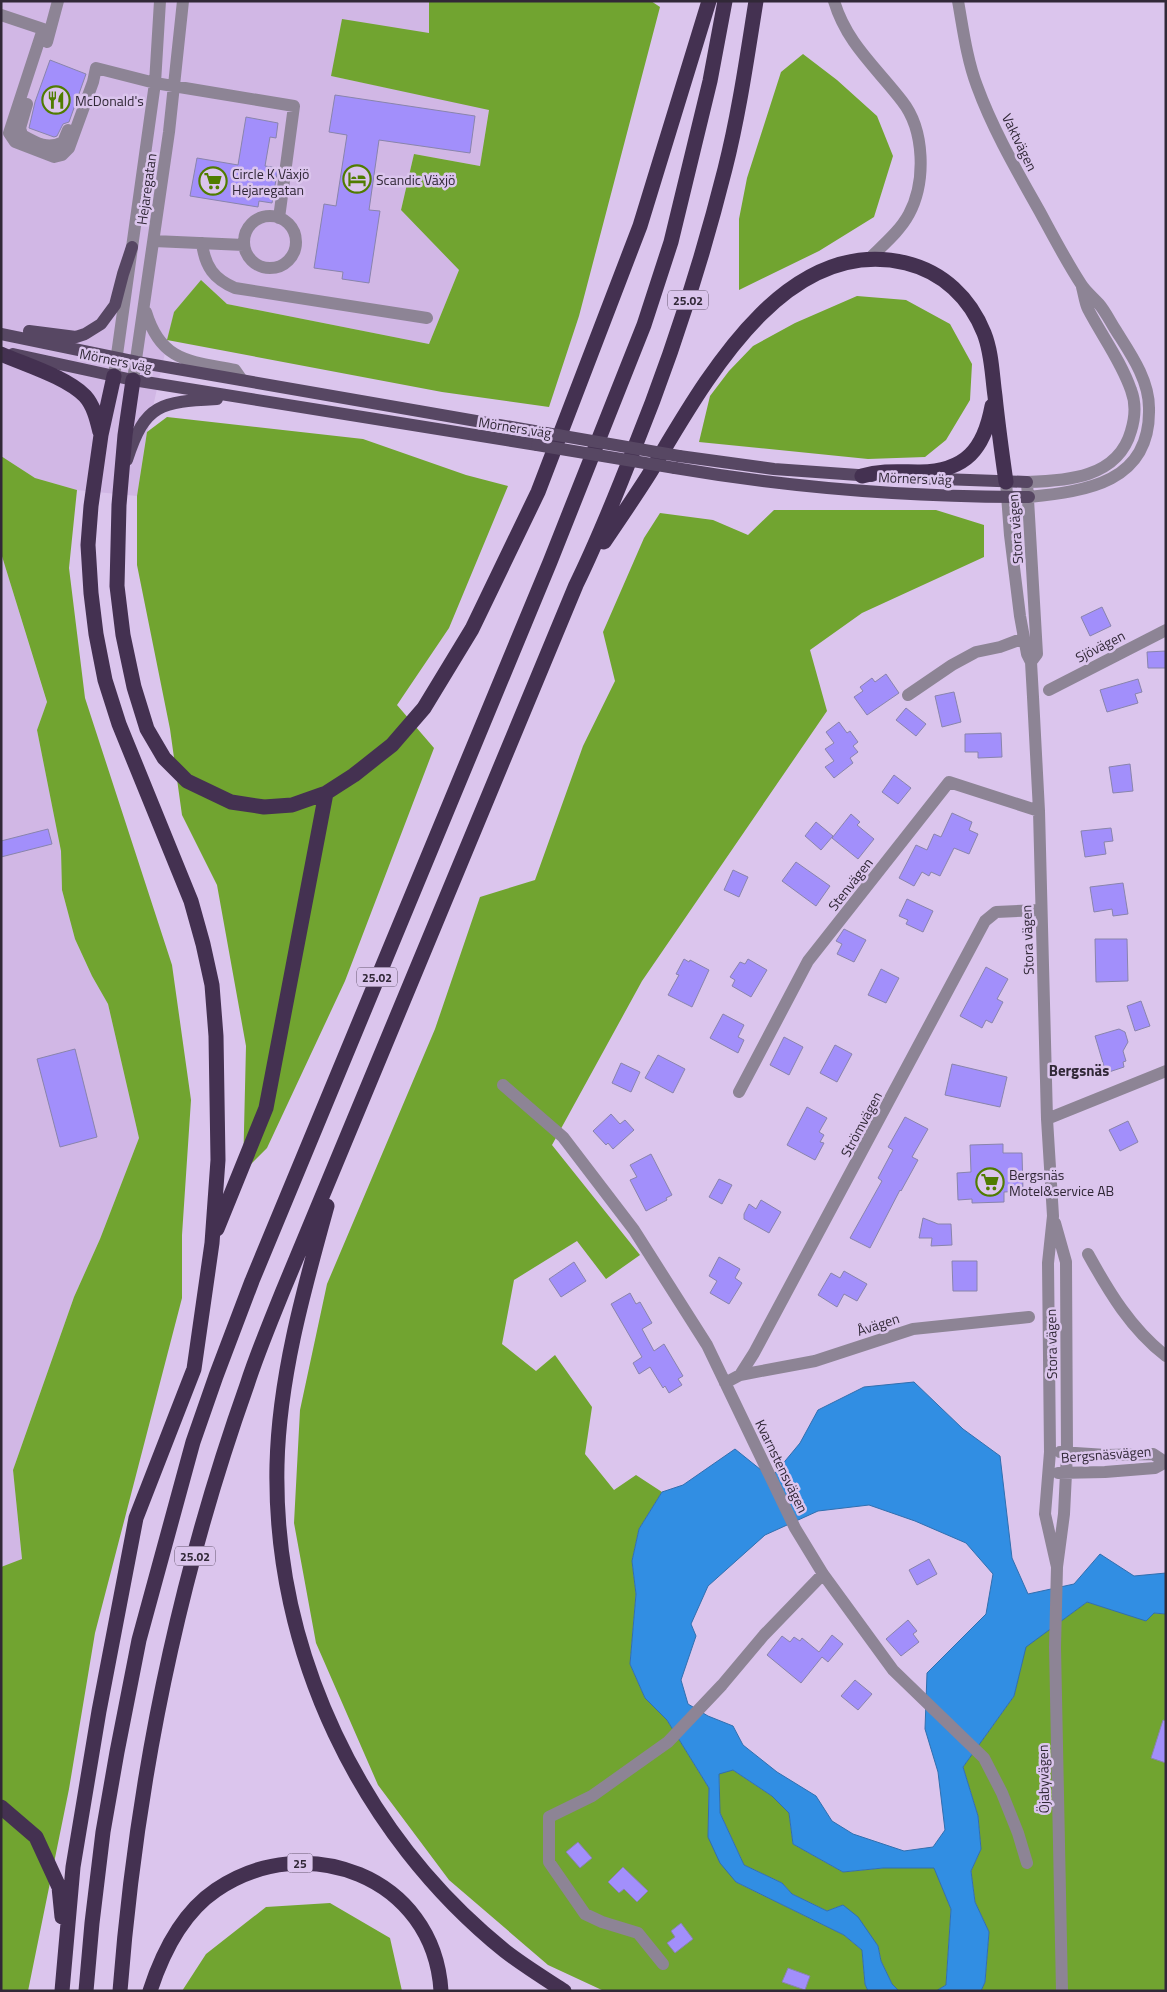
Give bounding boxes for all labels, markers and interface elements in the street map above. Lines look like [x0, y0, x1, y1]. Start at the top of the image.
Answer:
restaurant icon: McDonald's [41, 85, 71, 115]
place label: McDonald's [75, 90, 144, 111]
street label: Vaktvägen [997, 110, 1043, 174]
street label: Hejaregatan [131, 152, 161, 226]
place label: Circle K Växjö Hejaregatan [232, 163, 310, 200]
hotel icon: Scandic Växjö [342, 164, 372, 194]
supermarket icon: Circle K Växjö Hejaregatan [198, 166, 228, 196]
place label: Scandic Växjö [376, 169, 455, 190]
road number: 25.02 [668, 290, 708, 310]
street label: Mörners väg [78, 343, 154, 377]
street label: Mörners väg [477, 411, 553, 443]
street label: Mörners väg [878, 466, 952, 490]
street label: Stora vägen [1002, 493, 1028, 565]
street label: Sjövägen [1071, 625, 1129, 667]
street label: Stenvägen [823, 853, 877, 915]
street label: Stora vägen [1015, 905, 1039, 975]
road number: 25.02 [357, 968, 397, 986]
district label: Bergsnäs [1049, 1059, 1109, 1082]
street label: Strömvägen [835, 1087, 887, 1161]
place label: Bergsnäs Motel&service AB [1009, 1164, 1114, 1201]
supermarket icon: Bergsnäs Motel&service AB [975, 1167, 1005, 1197]
street label: Åvägen [854, 1307, 902, 1341]
street label: Stora vägen [1040, 1309, 1062, 1379]
street label: Kvarnstensvägen [750, 1416, 814, 1516]
street label: Bergsnäsvägen [1060, 1440, 1152, 1468]
road number: 25.02 [175, 1546, 215, 1565]
street label: Öjabyvägen [1032, 1744, 1054, 1814]
road number: 25 [288, 1854, 312, 1872]

